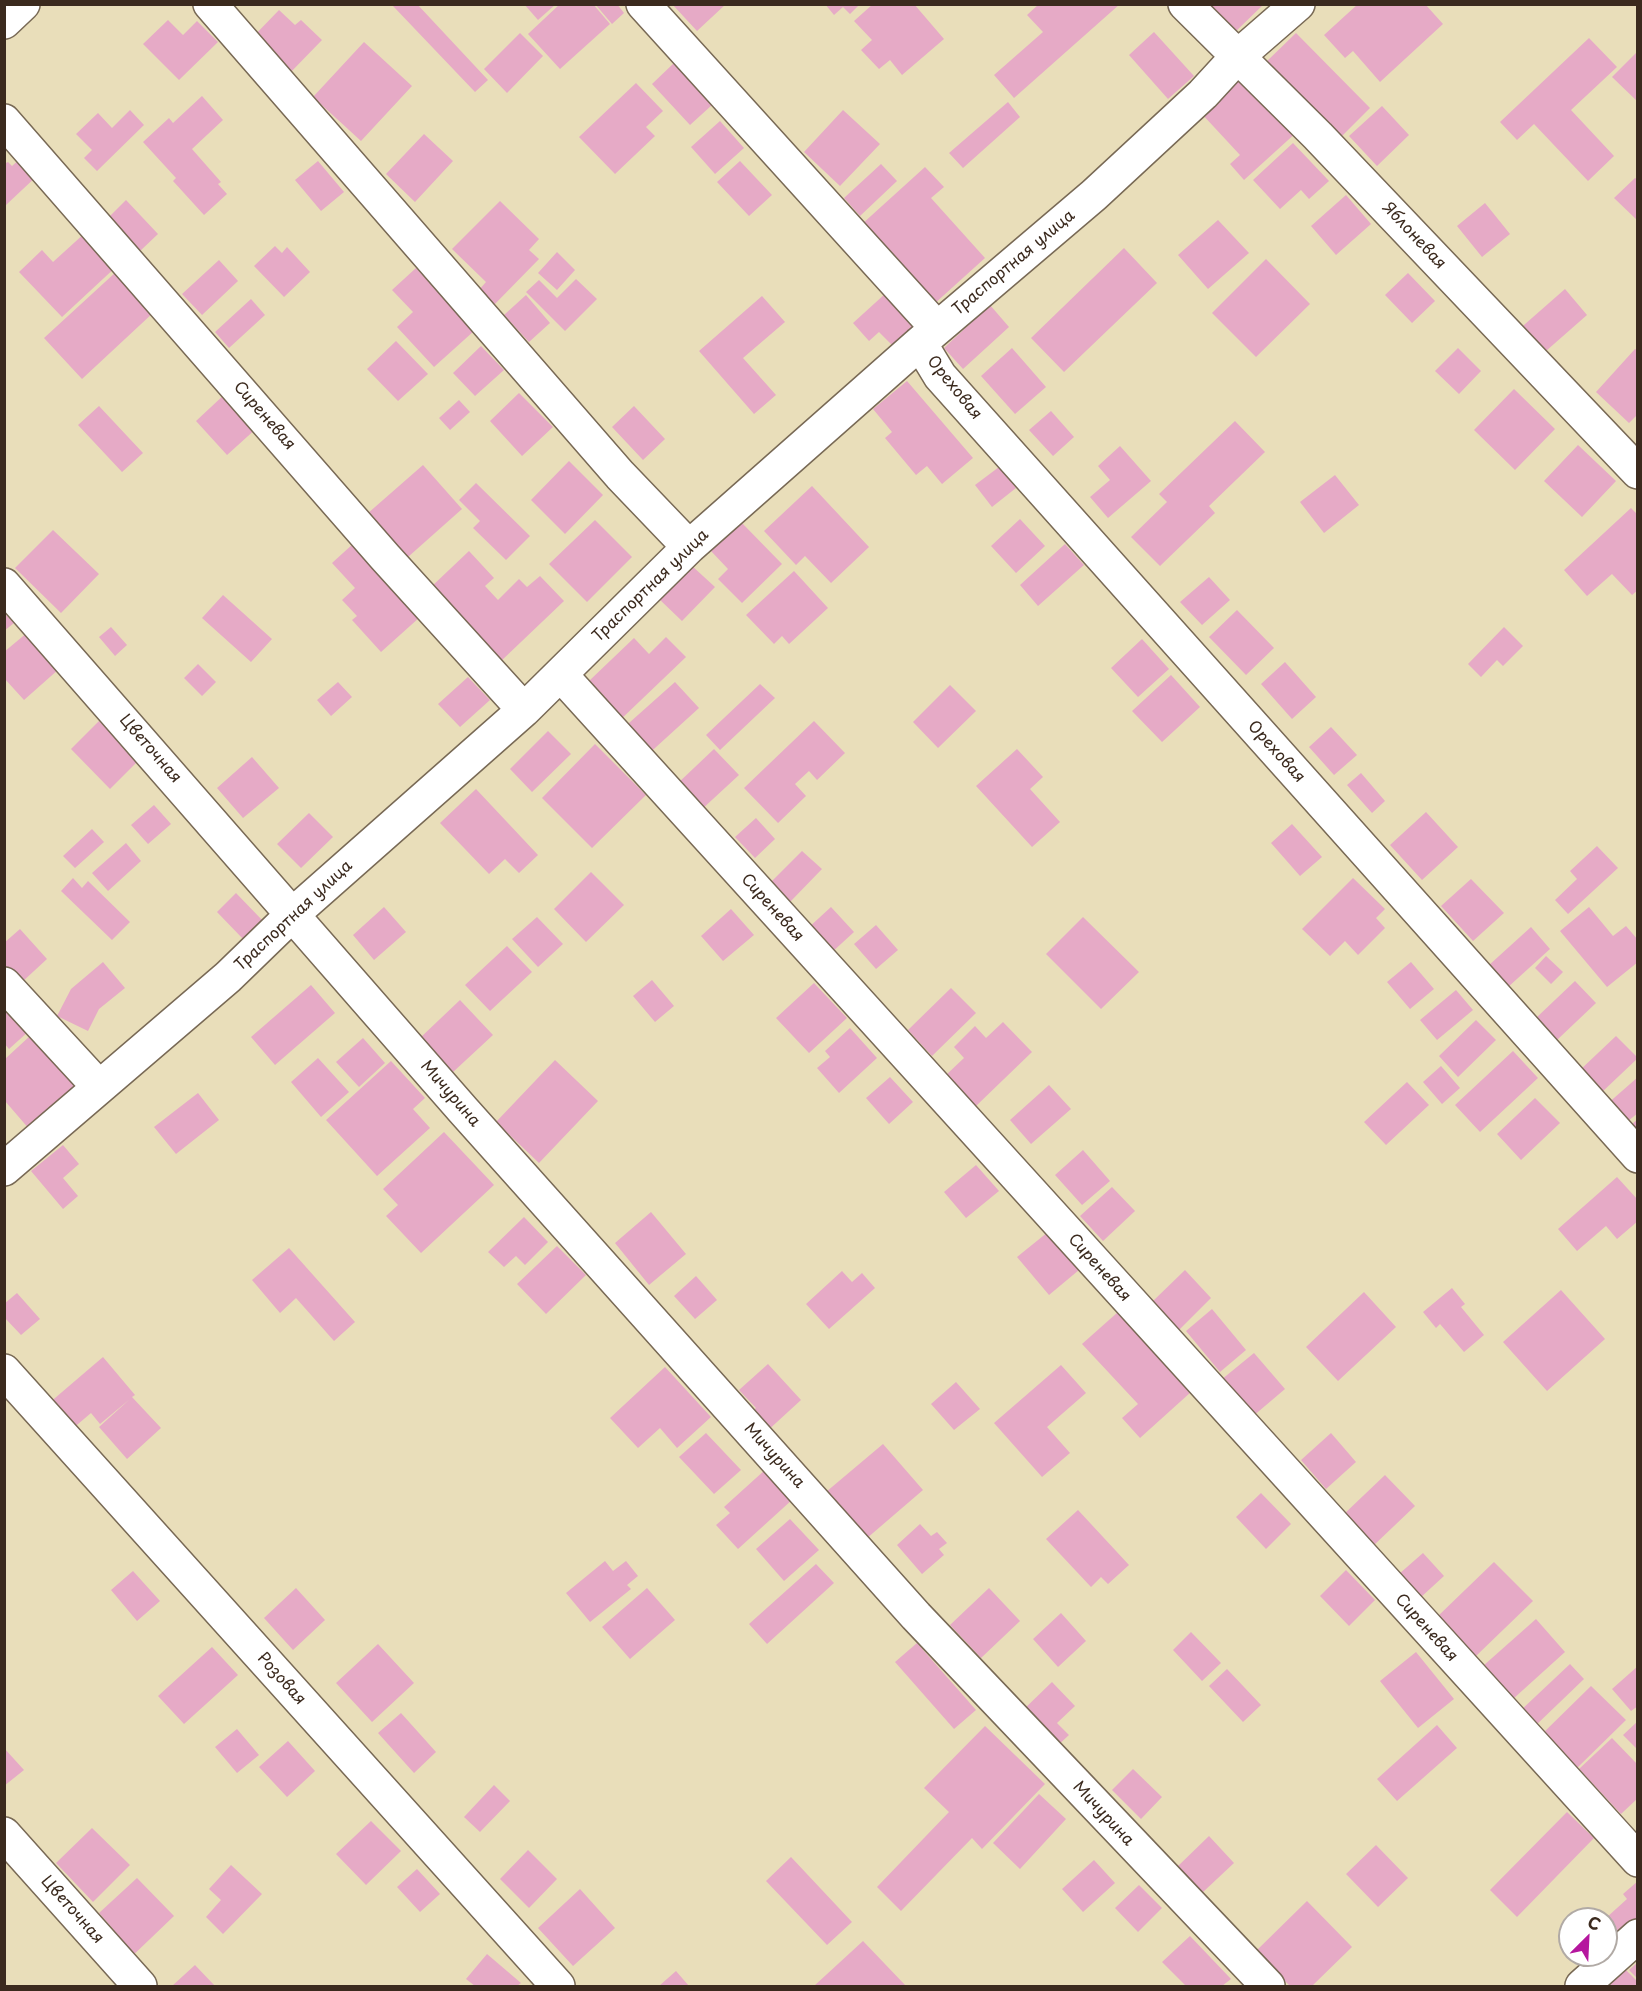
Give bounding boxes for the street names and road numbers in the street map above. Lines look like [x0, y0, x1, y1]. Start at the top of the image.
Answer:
street label: Яблоневая [1378, 199, 1450, 273]
street label: Траспортная улица [949, 206, 1079, 320]
street label: Ореховая [922, 352, 986, 424]
street label: Сиреневая [229, 378, 299, 454]
street label: Траспортная улица [589, 526, 713, 646]
street label: Цветочная [115, 711, 185, 787]
street label: Ореховая [1243, 717, 1309, 787]
street label: Траспортная улица [231, 857, 357, 975]
street label: Сиреневая [737, 870, 807, 946]
street label: Мичурина [416, 1057, 484, 1131]
street label: Сиреневая [1064, 1230, 1134, 1306]
street label: Мичурина [740, 1419, 808, 1493]
street label: Сиреневая [1391, 1590, 1461, 1666]
street label: Розовая [253, 1649, 309, 1709]
street label: Мичурина [1068, 1778, 1138, 1850]
street label: Цветочная [37, 1872, 107, 1948]

